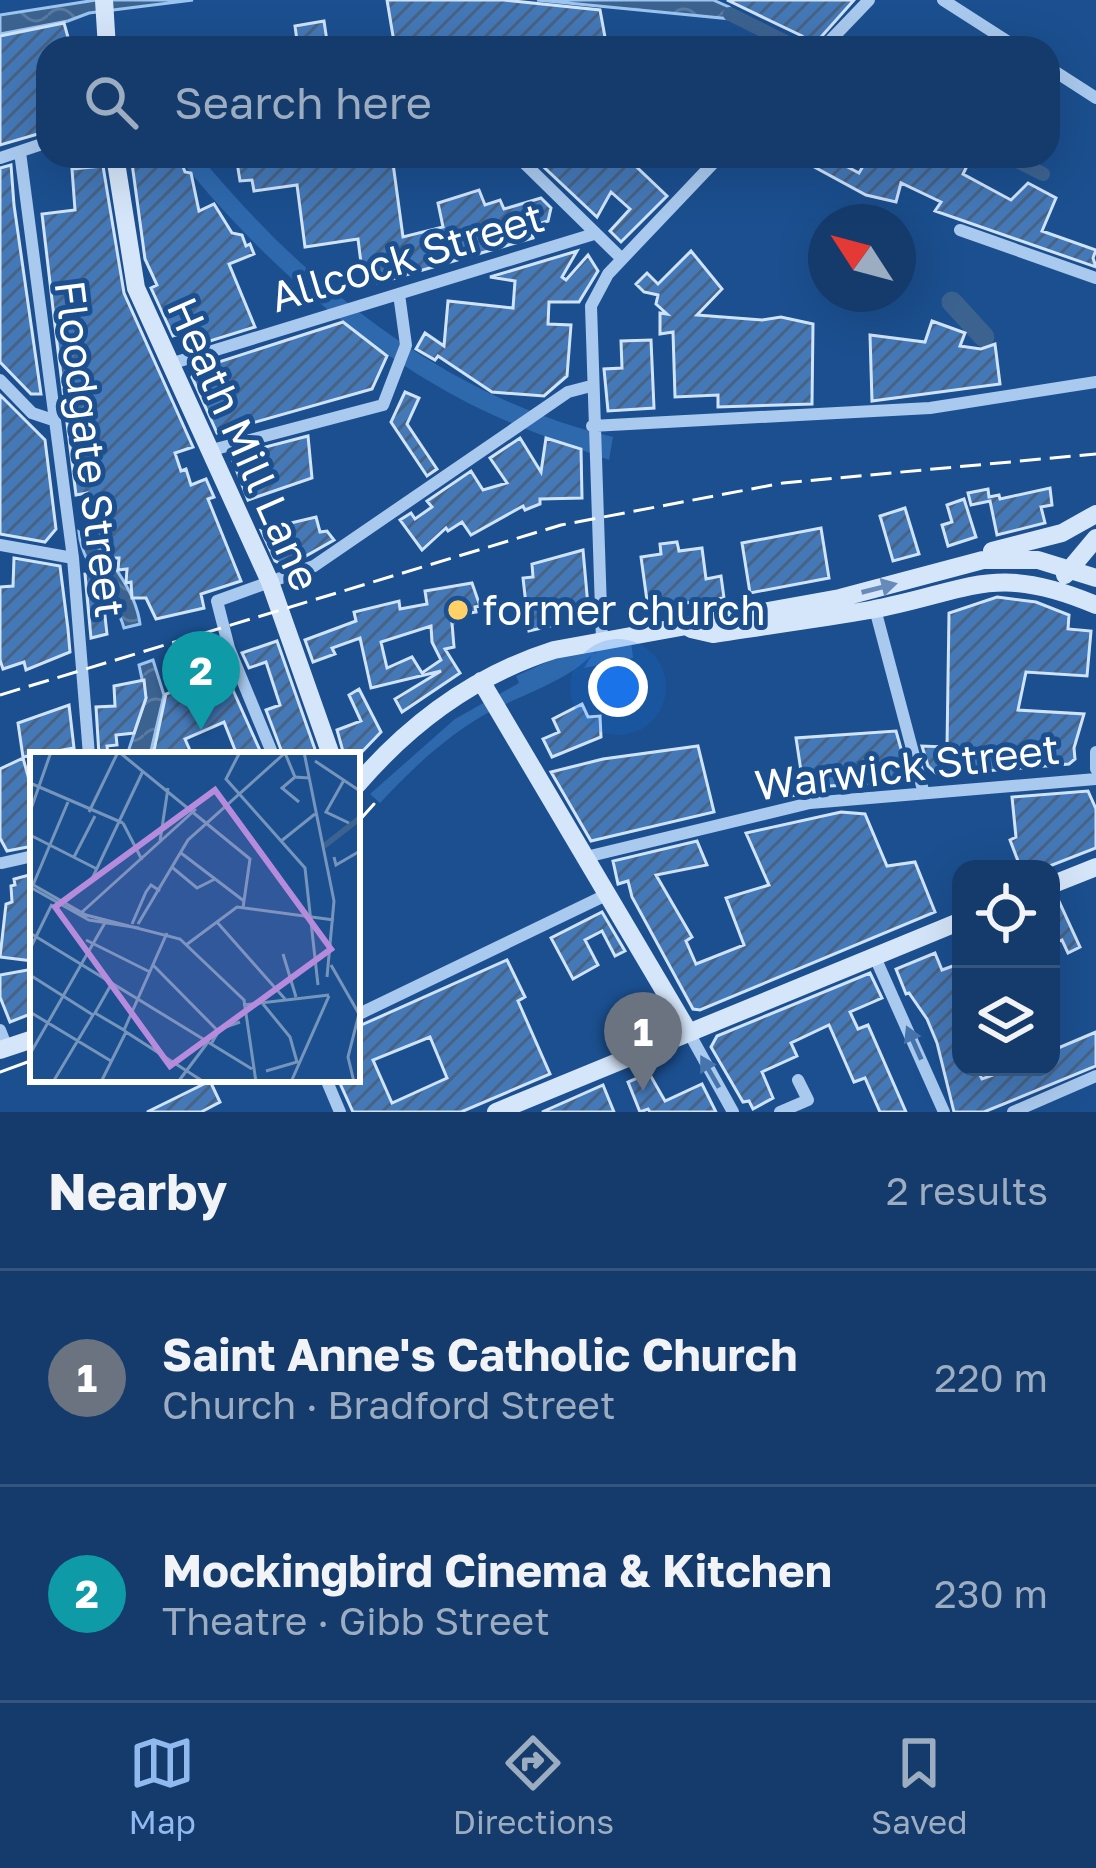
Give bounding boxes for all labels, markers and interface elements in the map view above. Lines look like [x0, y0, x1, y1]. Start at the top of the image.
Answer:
search box [36, 36, 1060, 168]
icon: search [78, 69, 144, 135]
text: Search here [174, 75, 432, 129]
street label: Allcock Street [264, 191, 549, 321]
north arrow [808, 204, 916, 312]
street label: Floodgate Street [45, 277, 136, 620]
street label: Heath Mill Lane [158, 289, 332, 598]
one-way arrow [861, 578, 898, 597]
place label: former church [482, 584, 766, 634]
marker: former church [445, 597, 471, 623]
pin: 2 [162, 631, 240, 730]
your location [588, 657, 648, 717]
street label: Warwick Street [752, 723, 1062, 809]
inset map [30, 752, 360, 1082]
map controls [952, 860, 1060, 1076]
button: locate [952, 860, 1060, 968]
button: layers [952, 968, 1060, 1076]
pin: 1 [604, 992, 682, 1091]
one-way arrow [904, 1026, 924, 1061]
one-way arrow [701, 1055, 722, 1088]
text: Nearby [48, 1160, 227, 1221]
text: 2 results [886, 1167, 1048, 1214]
text: Saint Anne's Catholic Church [162, 1327, 798, 1381]
text: 1 [77, 1354, 97, 1401]
text: 220 m [934, 1354, 1048, 1401]
text: Church · Bradford Street [162, 1381, 616, 1428]
text: Mockingbird Cinema & Kitchen [162, 1543, 832, 1597]
text: 2 [75, 1570, 99, 1617]
text: 230 m [934, 1570, 1048, 1617]
text: Theatre · Gibb Street [162, 1597, 550, 1644]
tab: Map [129, 1730, 196, 1841]
tab: Directions [453, 1730, 614, 1841]
tab: Saved [871, 1730, 967, 1841]

